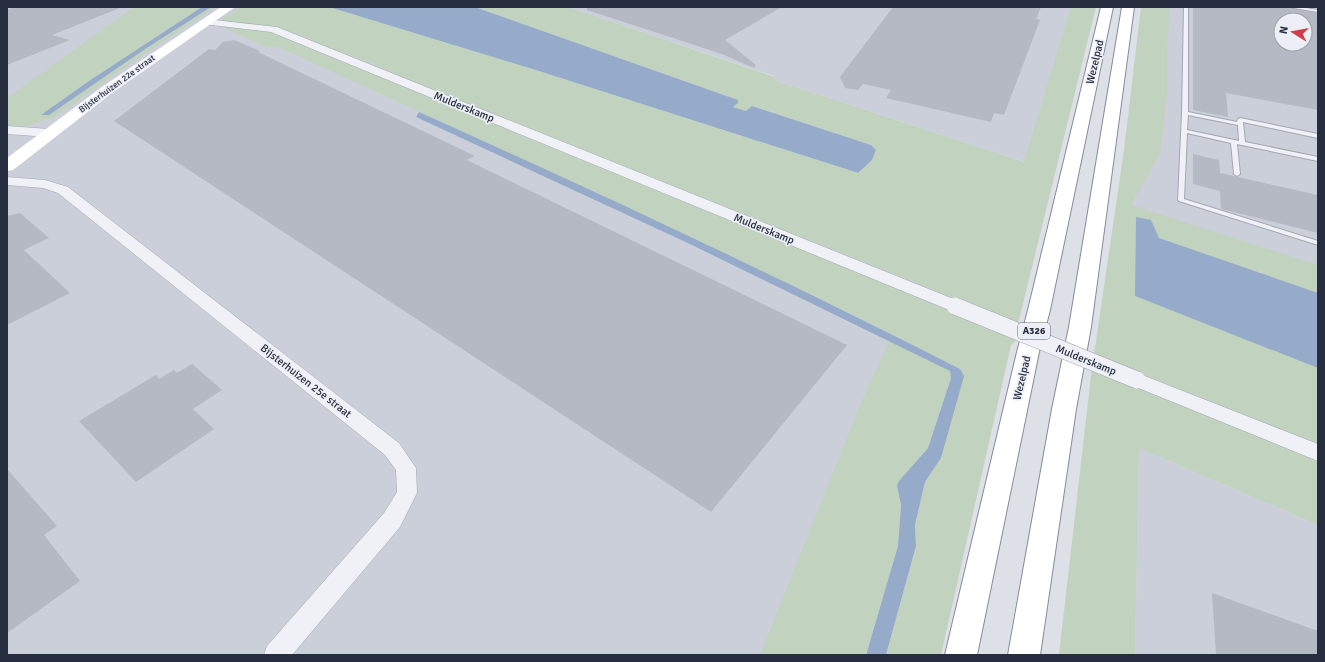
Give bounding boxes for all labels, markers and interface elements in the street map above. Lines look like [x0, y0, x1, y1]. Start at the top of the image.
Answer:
north arrow [1273, 12, 1313, 52]
text: N [1277, 25, 1291, 35]
street label: Wezelpad [1084, 38, 1106, 85]
street label: Bijsterhuizen 22e straat [77, 53, 157, 115]
street label: Mulderskamp [432, 89, 496, 125]
street label: Mulderskamp [732, 211, 796, 247]
road number: A326 [1018, 323, 1050, 339]
street label: Bijsterhuizen 25e straat [258, 341, 354, 421]
street label: Mulderskamp [1054, 342, 1118, 378]
street label: Wezelpad [1011, 354, 1033, 401]

